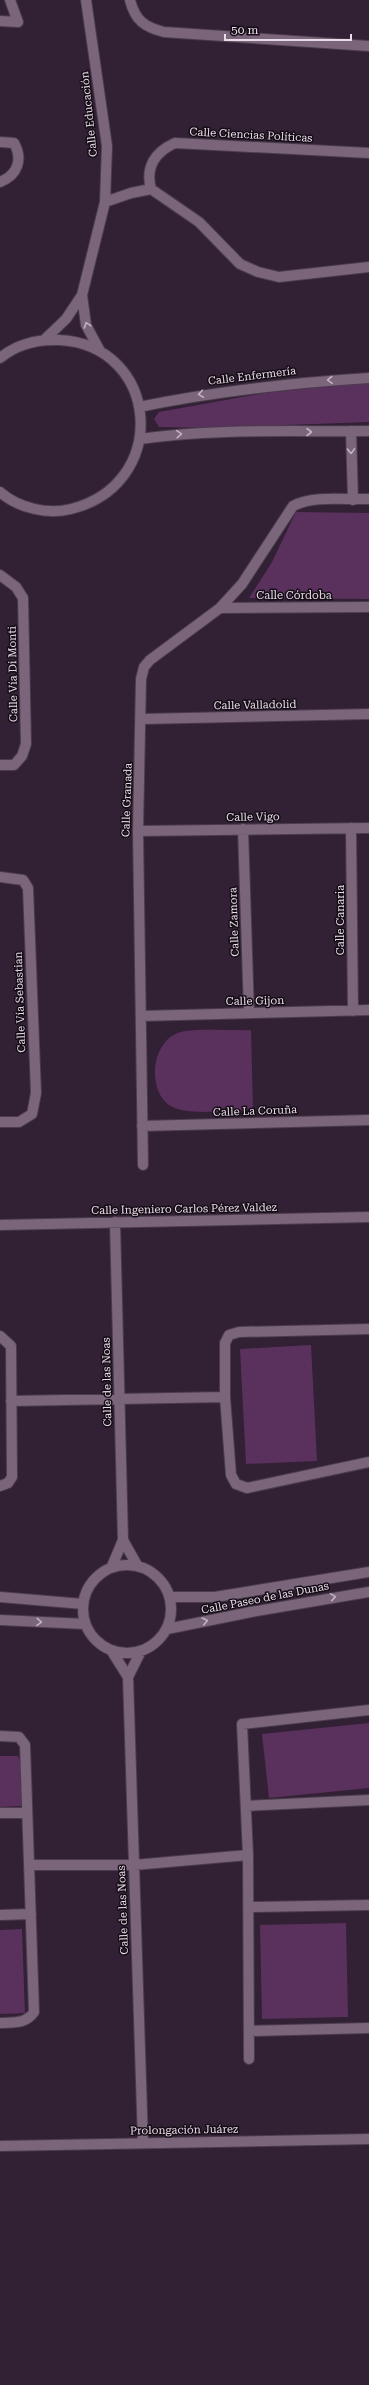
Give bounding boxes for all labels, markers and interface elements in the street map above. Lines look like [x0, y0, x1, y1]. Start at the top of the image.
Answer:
scale bar [225, 16, 351, 42]
text: 50 m [231, 23, 258, 37]
street label: Calle Educación [78, 71, 100, 157]
street label: Calle Ciencias Políticas [189, 125, 313, 145]
one-way arrow [83, 321, 92, 328]
street label: Calle Enfermería [207, 364, 297, 388]
one-way arrow [327, 376, 333, 385]
one-way arrow [198, 389, 204, 398]
one-way arrow [306, 428, 312, 436]
one-way arrow [176, 429, 182, 438]
one-way arrow [347, 448, 356, 454]
street label: Calle Córdoba [256, 589, 332, 602]
street label: Calle Vía Di Monti [6, 625, 20, 722]
street label: Calle Valladolid [213, 698, 297, 712]
street label: Calle Granada [119, 763, 135, 837]
street label: Calle Vigo [226, 810, 280, 824]
street label: Calle Canaria [334, 885, 347, 955]
street label: Calle Zamora [226, 887, 242, 957]
street label: Calle Vía Sebastian [12, 951, 28, 1053]
street label: Calle Gijon [226, 994, 284, 1008]
street label: Calle La Coruña [213, 1103, 297, 1119]
street label: Calle Ingeniero Carlos Pérez Valdez [91, 1201, 277, 1217]
street label: Calle de las Noas [100, 1337, 114, 1427]
street label: Calle Paseo de las Dunas [200, 1579, 330, 1617]
one-way arrow [330, 1594, 336, 1602]
one-way arrow [36, 1618, 42, 1626]
one-way arrow [202, 1618, 208, 1626]
street label: Calle de las Noas [115, 1865, 131, 1955]
street label: Prolongación Juárez [130, 2123, 238, 2137]

